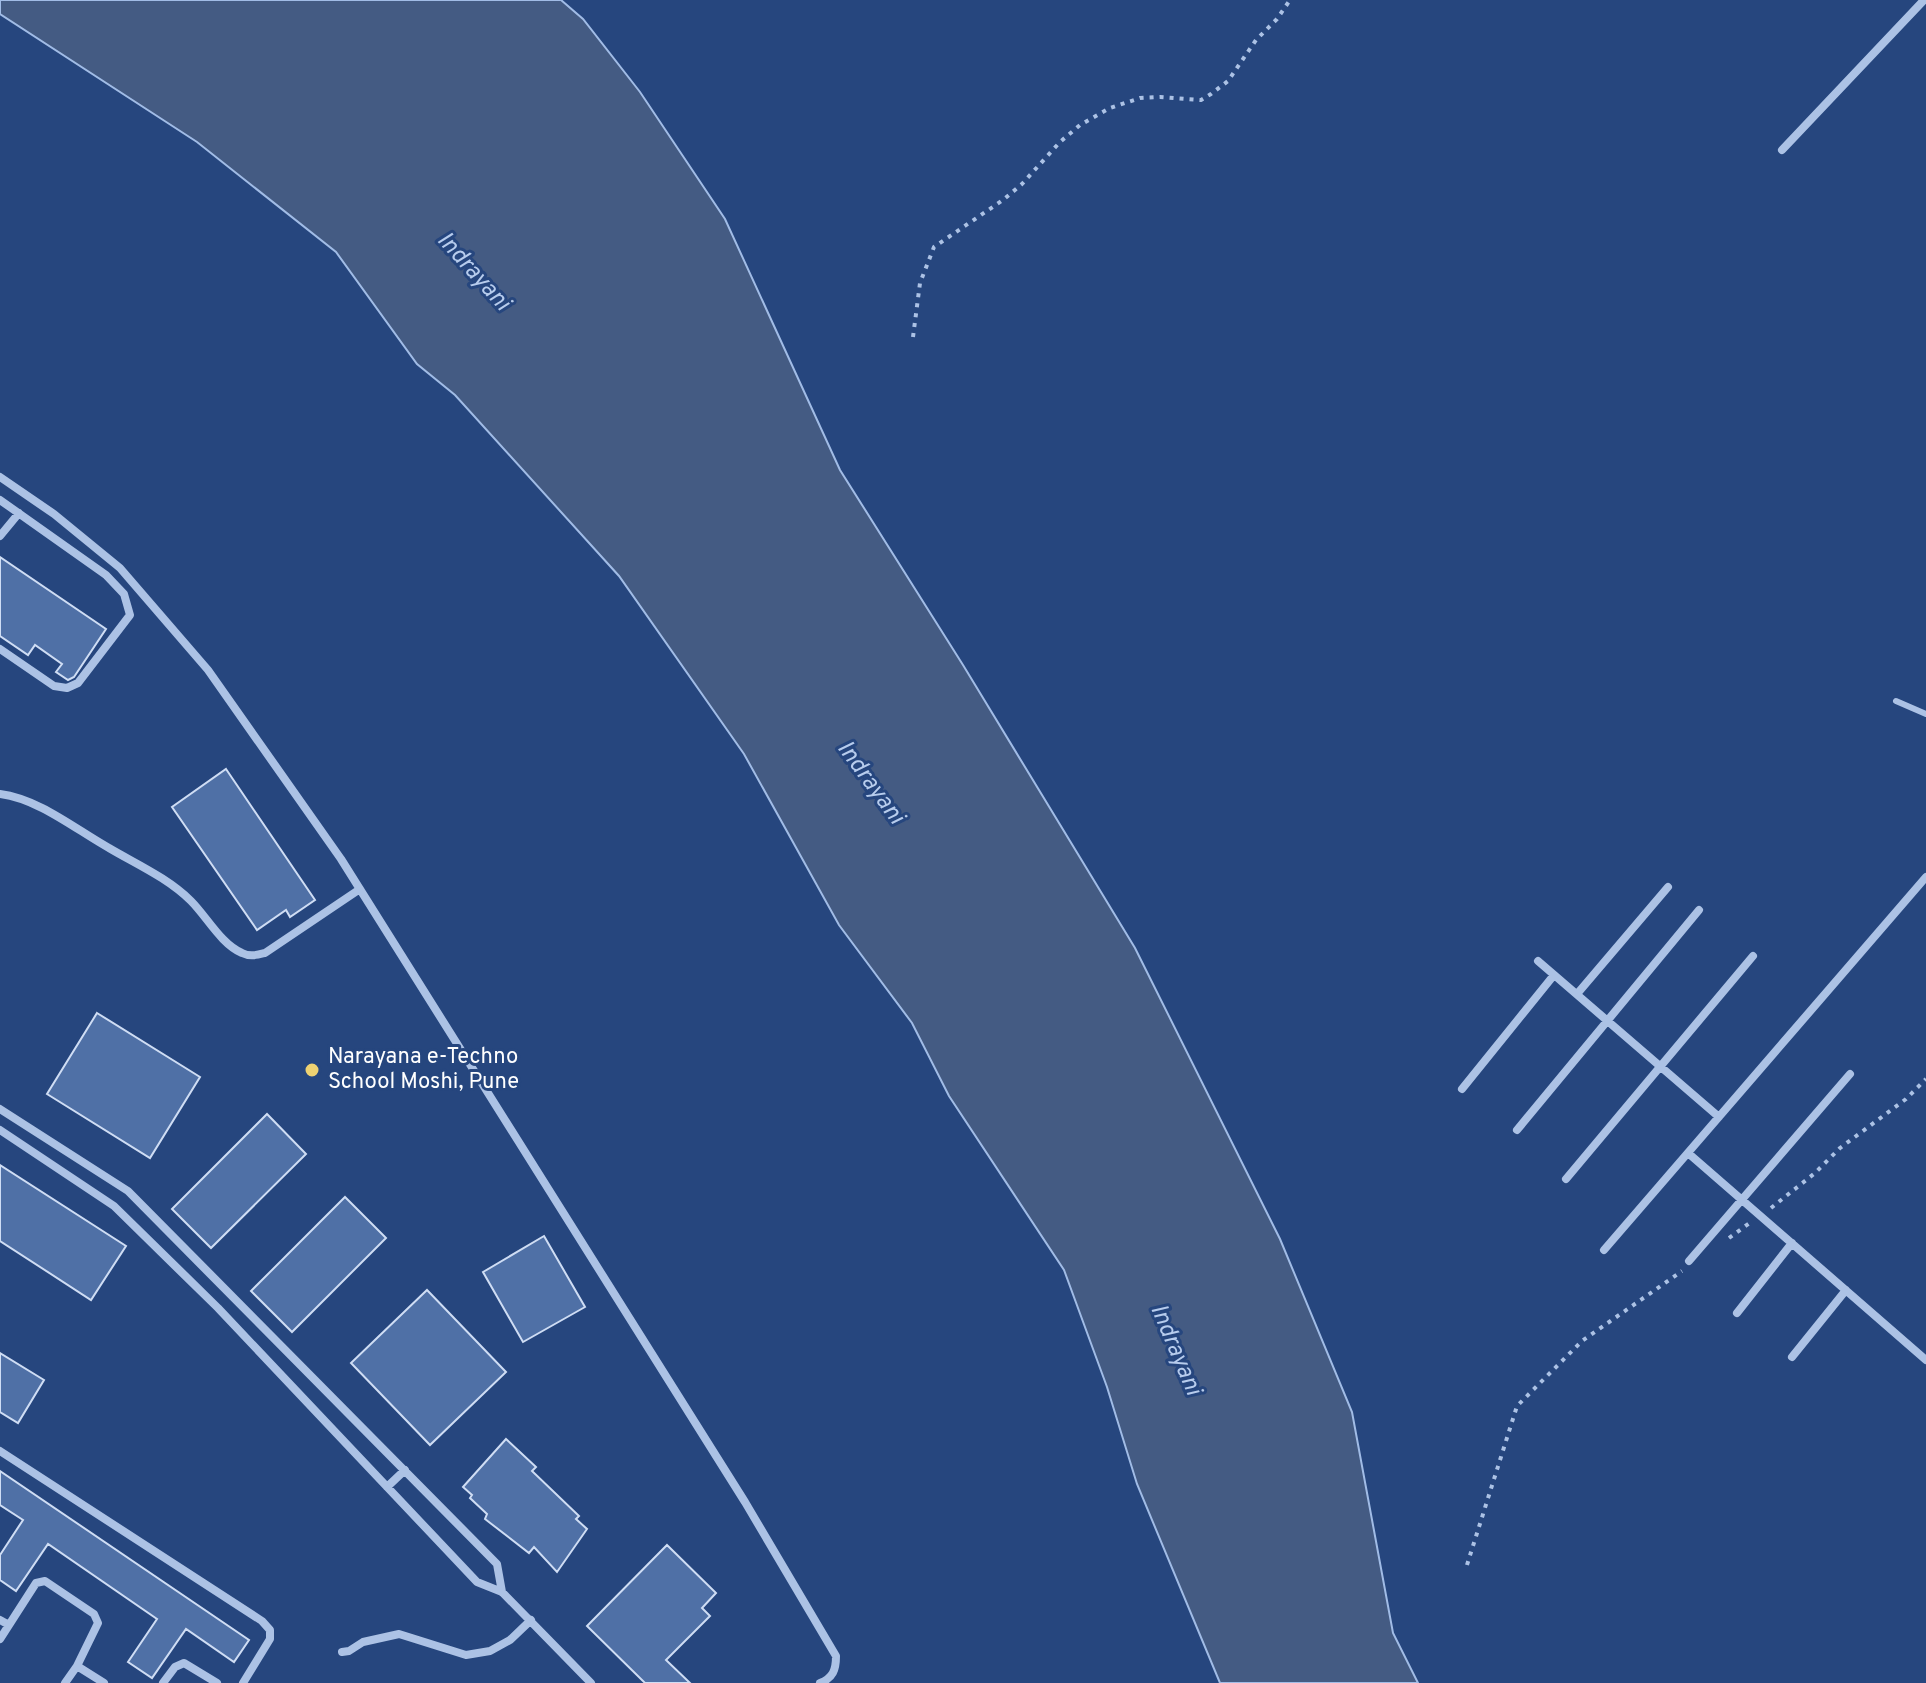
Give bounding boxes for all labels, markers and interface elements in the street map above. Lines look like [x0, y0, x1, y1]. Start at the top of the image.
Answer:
water label: Indrayani [430, 226, 517, 319]
water label: Indrayani [830, 735, 911, 832]
place label: Narayana e-Techno School Moshi, Pune [328, 1044, 519, 1096]
marker: Narayana e-Techno School Moshi, Pune [303, 1061, 321, 1079]
water label: Indrayani [1142, 1300, 1208, 1401]

